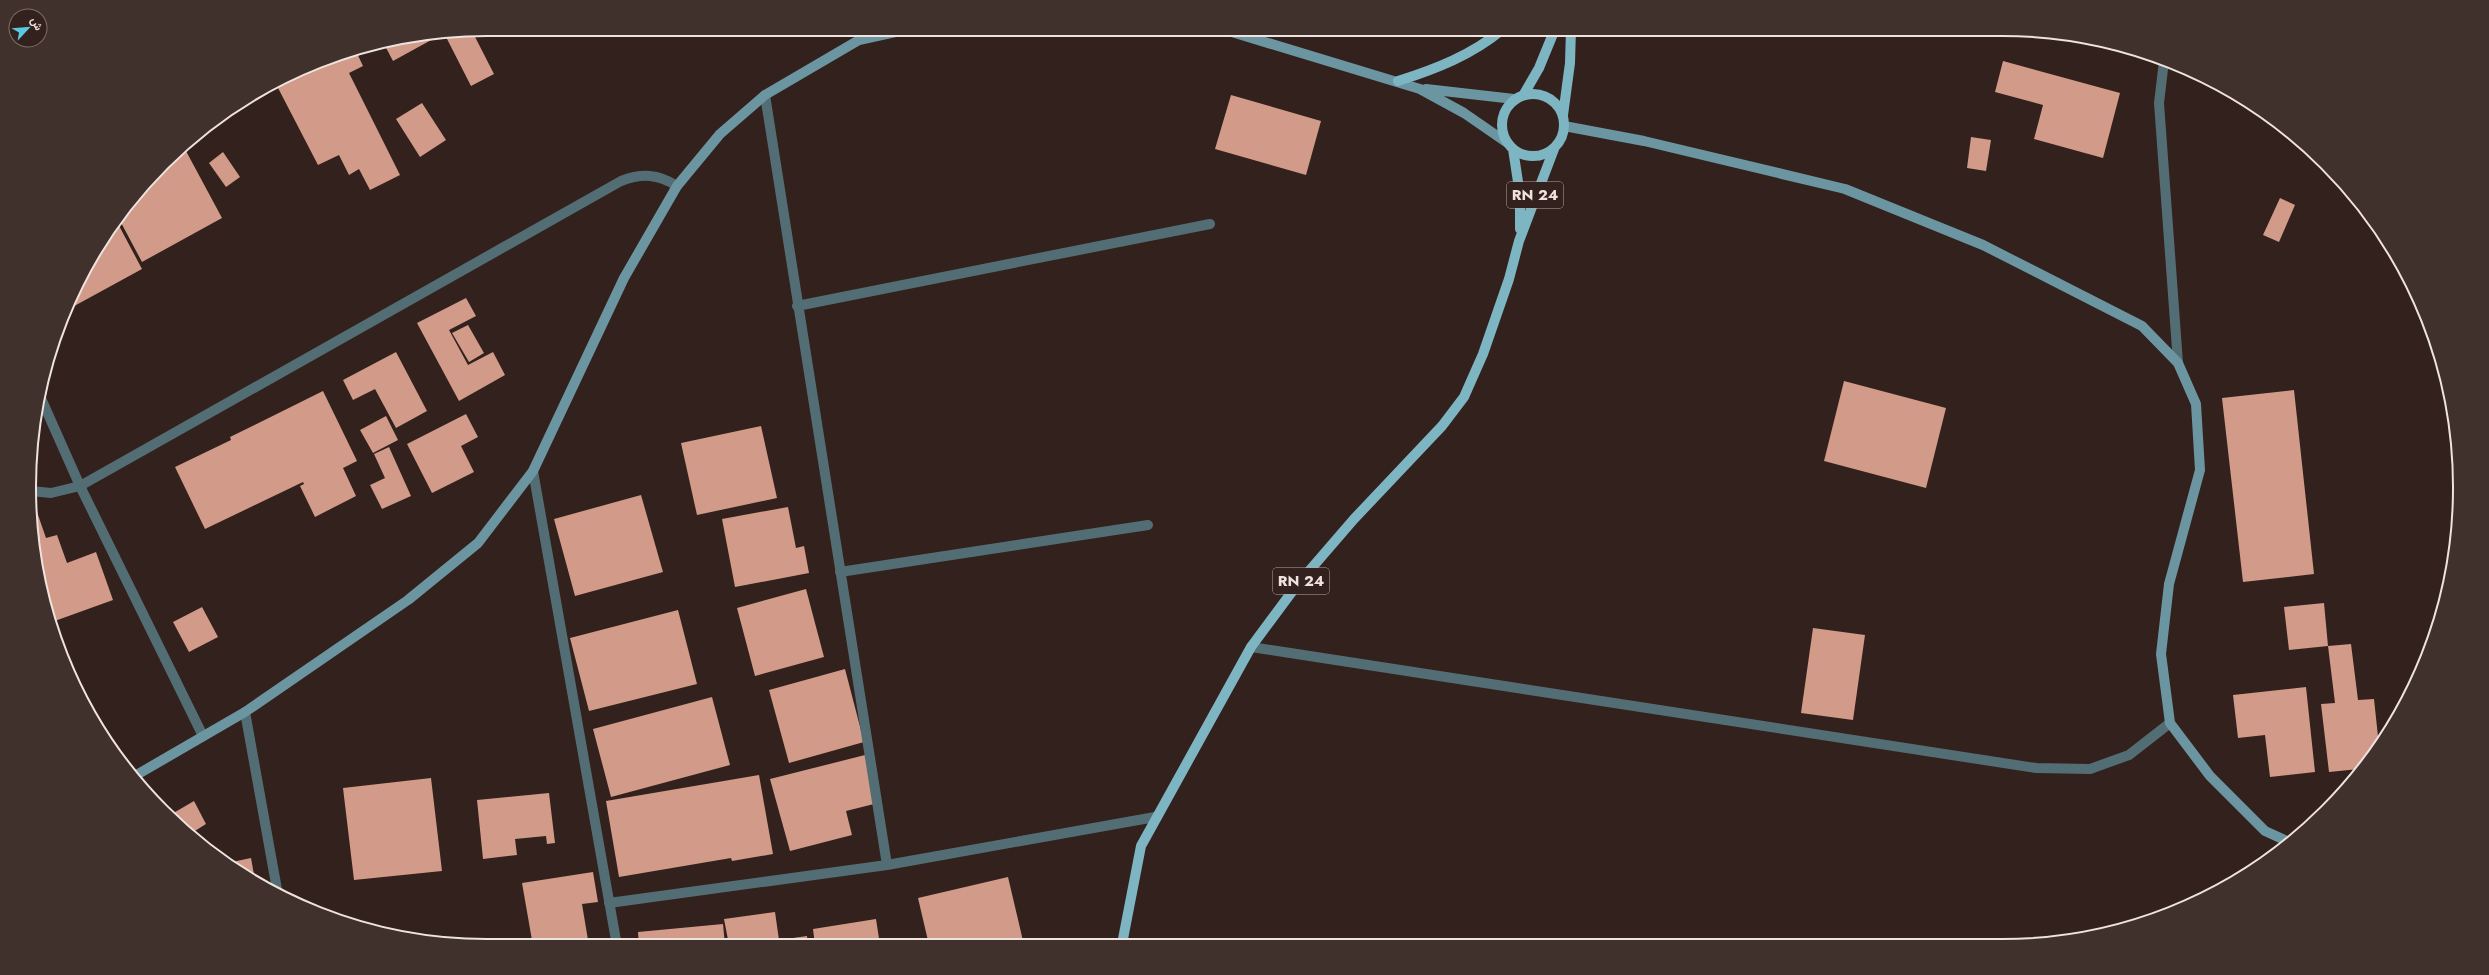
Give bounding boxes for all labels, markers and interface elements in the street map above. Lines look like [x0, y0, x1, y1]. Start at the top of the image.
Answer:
north arrow [8, 8, 48, 48]
text: ش [27, 14, 47, 33]
road number: RN 24 [1507, 182, 1563, 208]
road number: RN 24 [1273, 568, 1329, 594]

